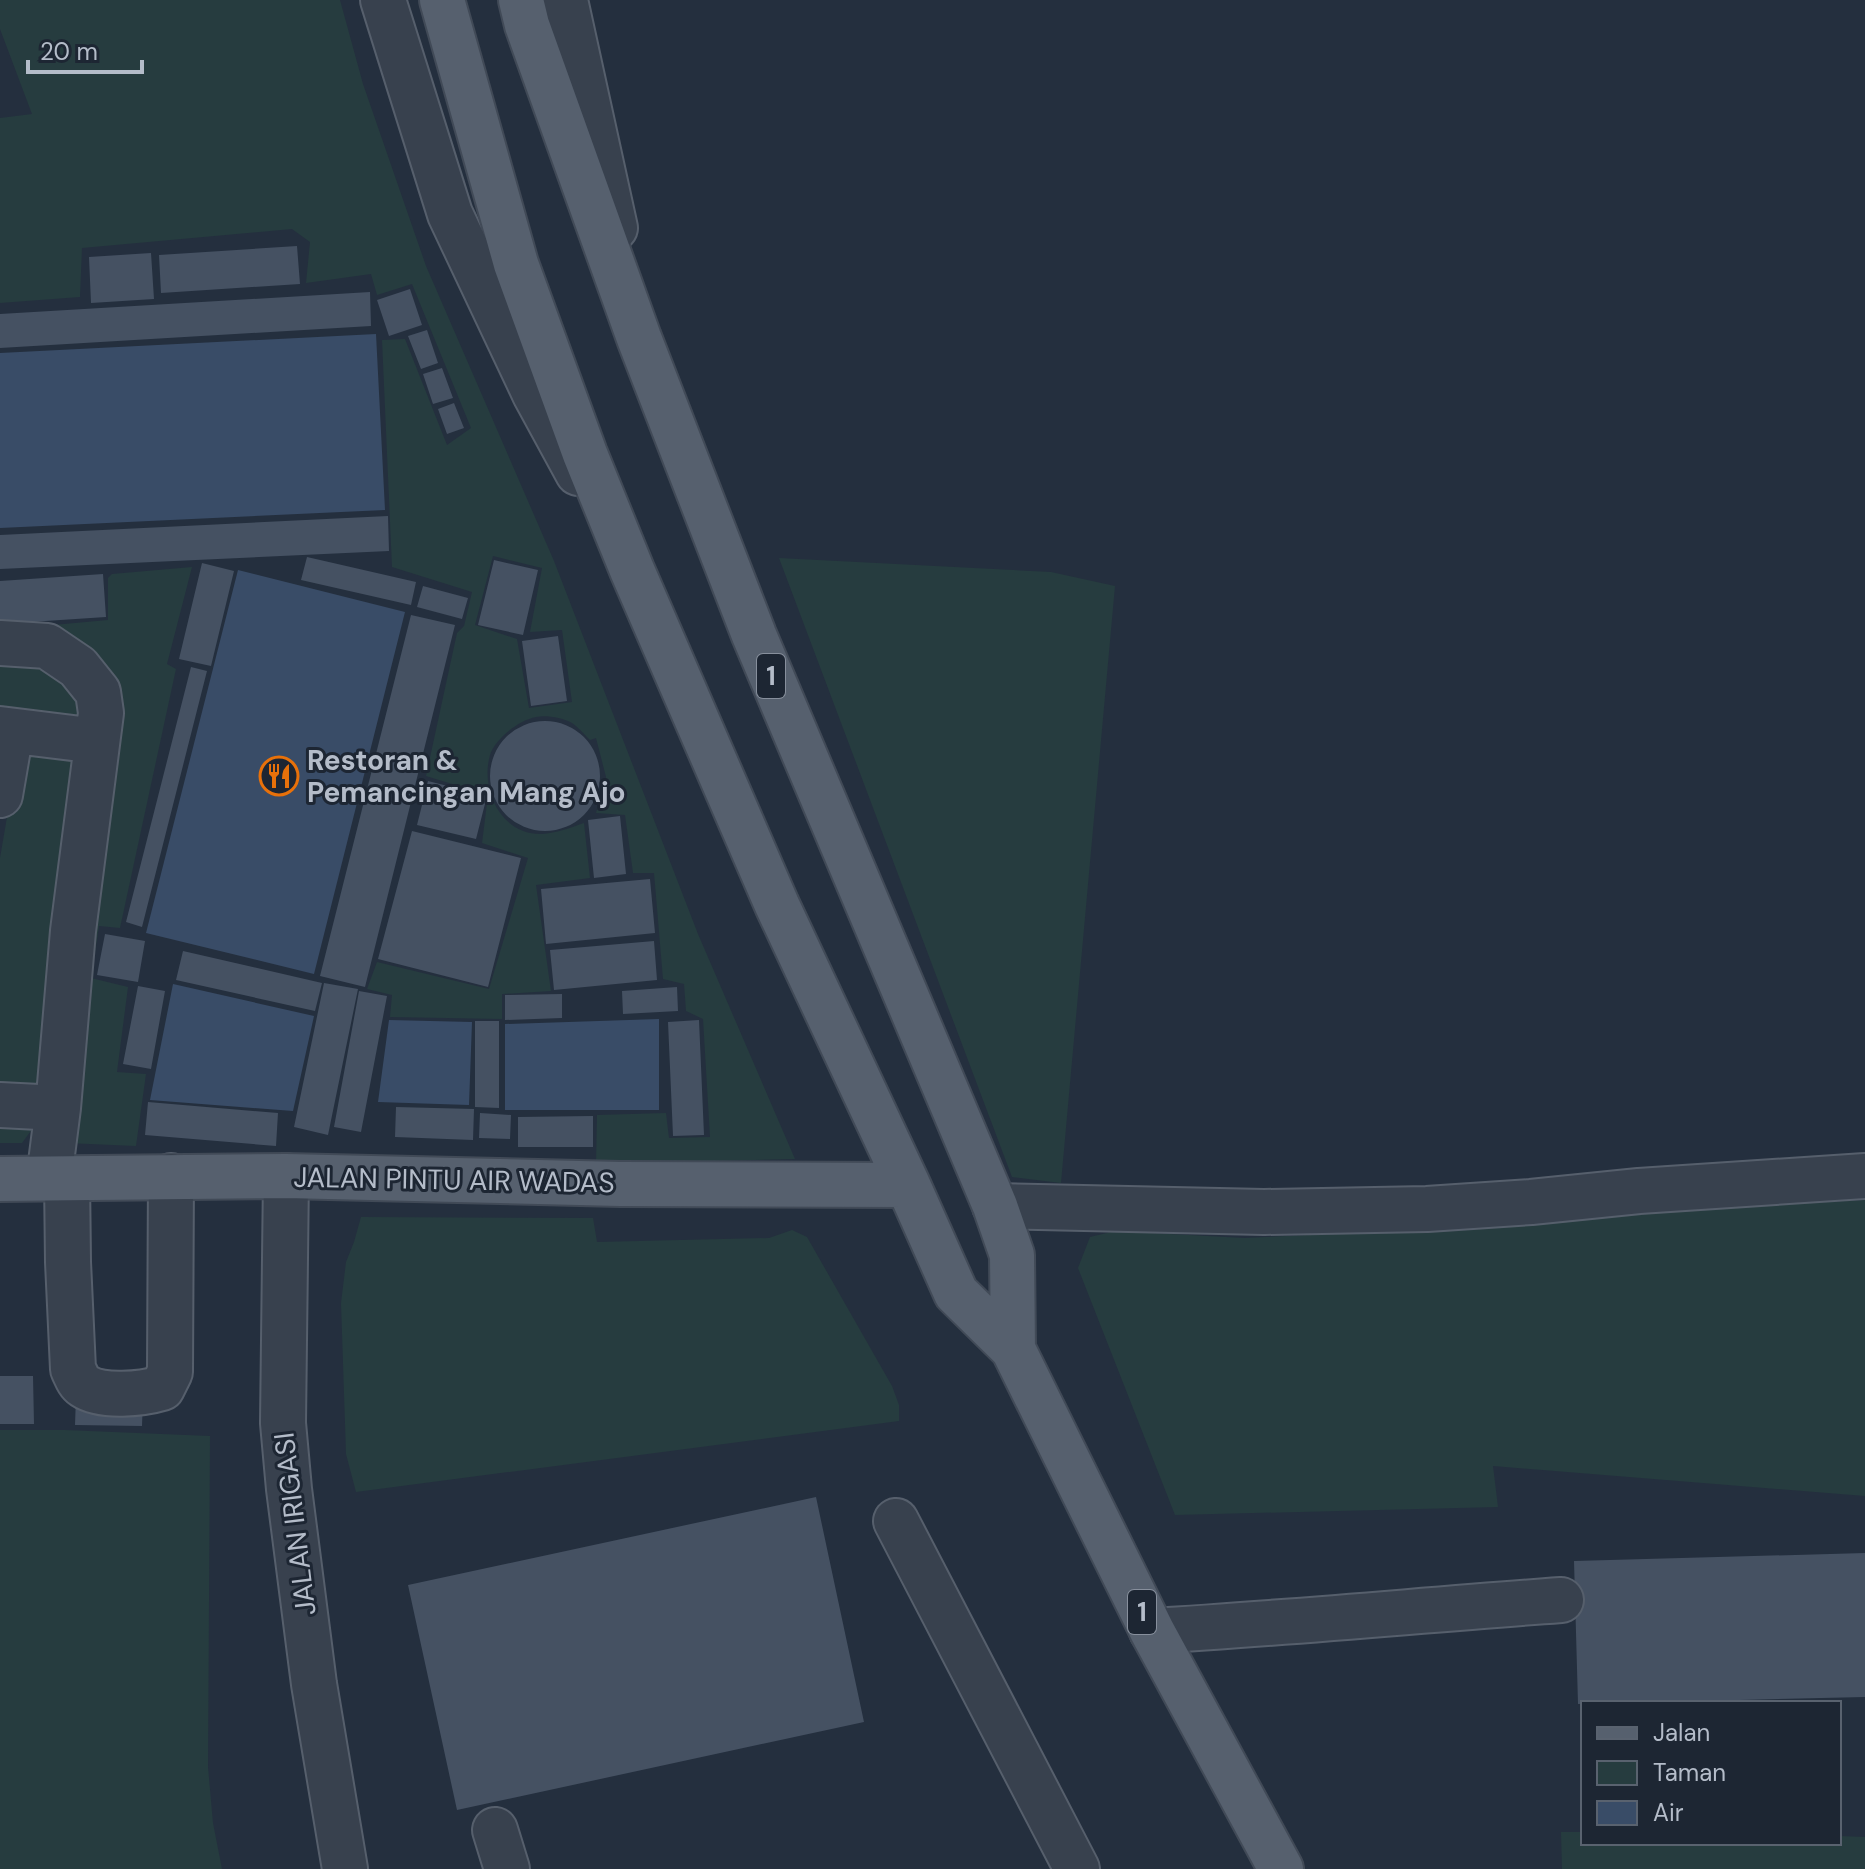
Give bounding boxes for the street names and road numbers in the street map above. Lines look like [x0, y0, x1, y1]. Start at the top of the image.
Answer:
road number: 1 [757, 654, 785, 698]
street label: JALAN PINTU AIR WADAS [293, 1159, 615, 1201]
street label: JALAN IRIGASI [265, 1430, 325, 1618]
road number: 1 [1128, 1590, 1156, 1634]

